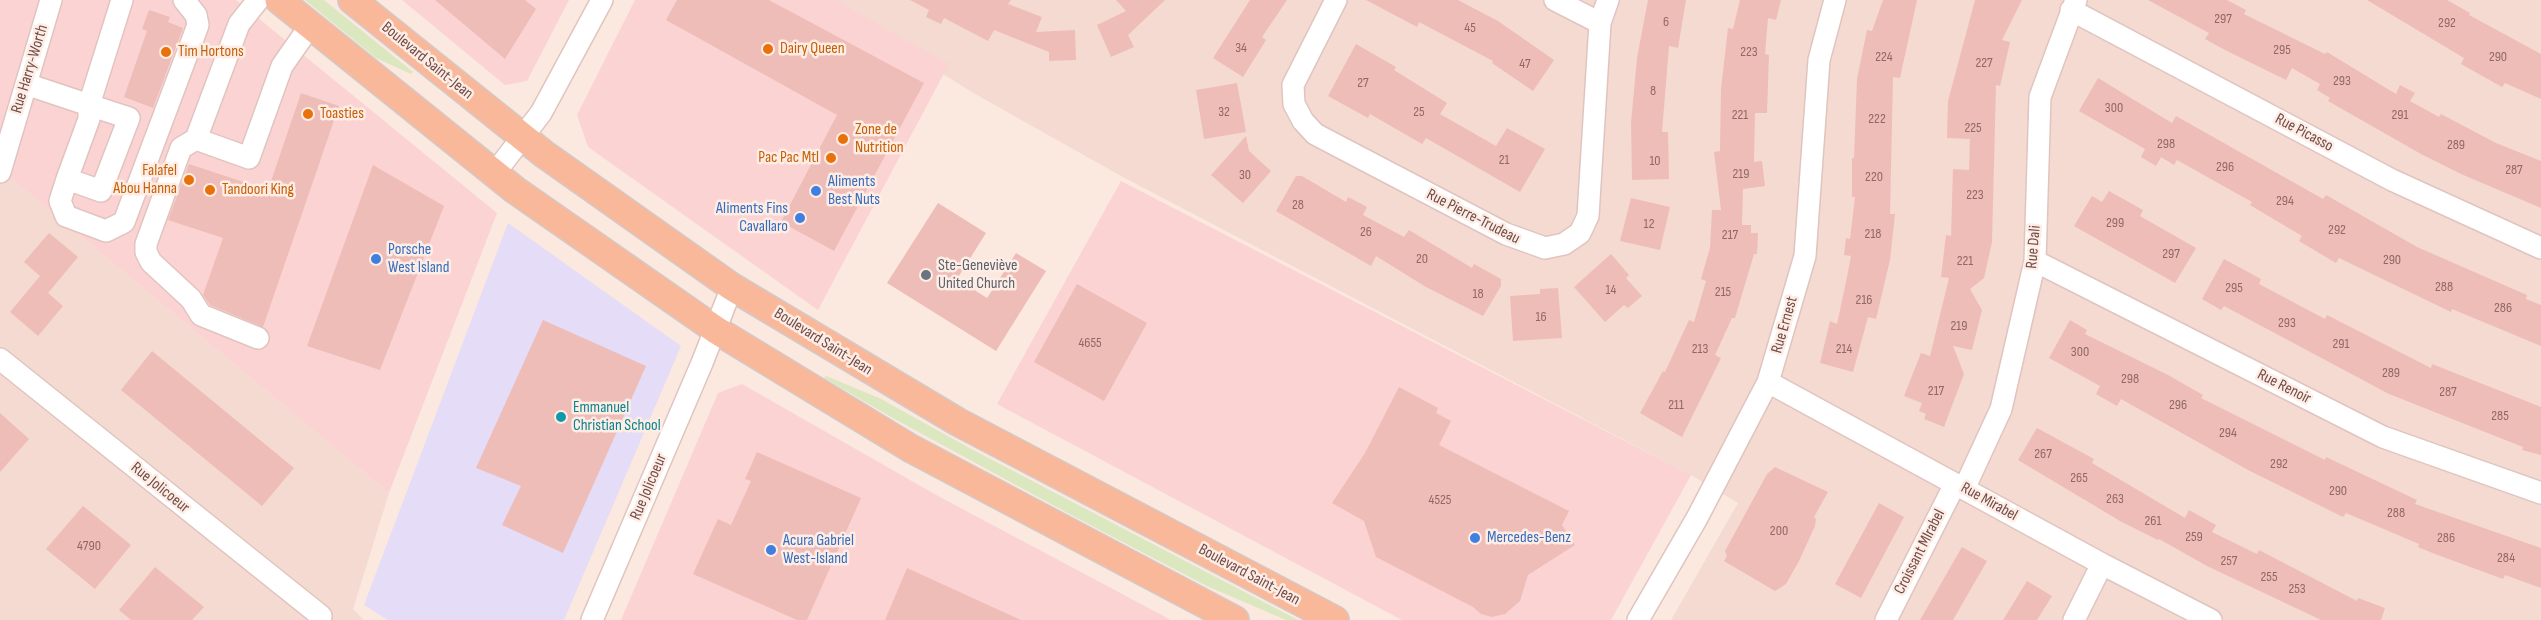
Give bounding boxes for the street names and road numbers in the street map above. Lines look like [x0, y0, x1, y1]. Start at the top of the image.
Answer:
street label: Boulevard Saint-Jean [377, 18, 477, 104]
street label: Rue Harry-Worth [7, 22, 53, 116]
street label: Rue Picasso [2272, 110, 2336, 156]
street label: Rue Pierre-Trudeau [1423, 185, 1523, 249]
street label: Rue Dali [2023, 225, 2045, 269]
street label: Rue Ernest [1768, 294, 1802, 356]
street label: Boulevard Saint-Jean [770, 304, 876, 380]
street label: Rue Renoir [2254, 365, 2314, 409]
street label: Rue Jolicoeur [626, 451, 672, 523]
street label: Rue Jolicoeur [127, 459, 193, 517]
street label: Rue Mirabel [1957, 479, 2021, 525]
street label: Croissant MIrabel [1890, 506, 1950, 598]
street label: Boulevard Saint-Jean [1195, 540, 1303, 610]

